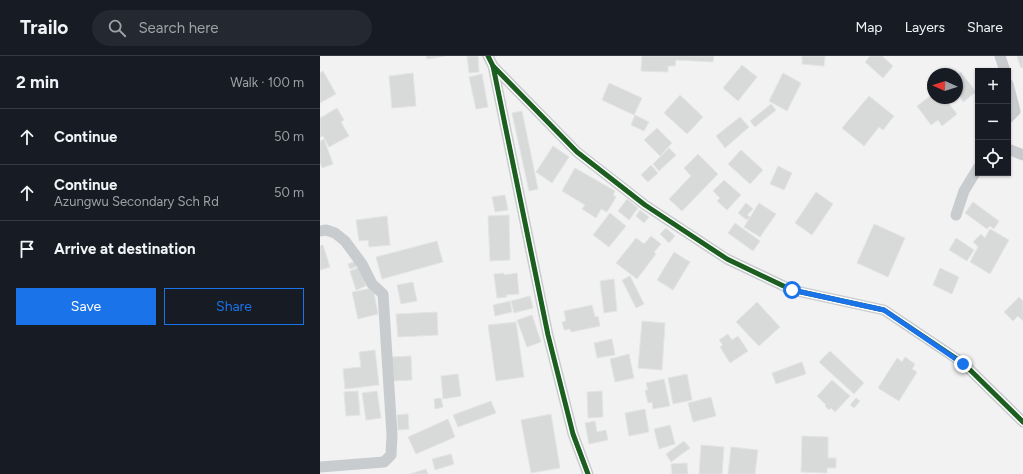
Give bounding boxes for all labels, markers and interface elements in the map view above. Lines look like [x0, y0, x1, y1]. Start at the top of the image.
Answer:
search box [92, 10, 372, 46]
text: Trailo [20, 16, 68, 39]
icon: search [106, 17, 128, 39]
text: Search here [138, 19, 219, 37]
text: Map [855, 19, 883, 36]
text: Layers [905, 19, 945, 36]
text: Share [967, 19, 1003, 36]
north arrow [927, 68, 963, 104]
map controls [975, 68, 1011, 176]
button: + [975, 68, 1011, 104]
text: 2 min [16, 72, 59, 92]
text: Walk · 100 m [230, 75, 304, 90]
button: − [975, 104, 1011, 140]
icon: ahead [16, 126, 38, 148]
text: Continue [54, 128, 117, 146]
text: 50 m [274, 129, 304, 144]
button: locate [975, 140, 1011, 176]
text: Continue [54, 176, 117, 194]
icon: ahead [16, 182, 38, 204]
text: 50 m [274, 185, 304, 200]
text: Azungwu Secondary Sch Rd [54, 194, 219, 209]
icon: arrive [16, 238, 38, 260]
text: Arrive at destination [54, 240, 195, 258]
route start [783, 281, 801, 299]
button: Save [16, 288, 156, 325]
button: Share [164, 288, 304, 325]
route end [954, 355, 972, 373]

